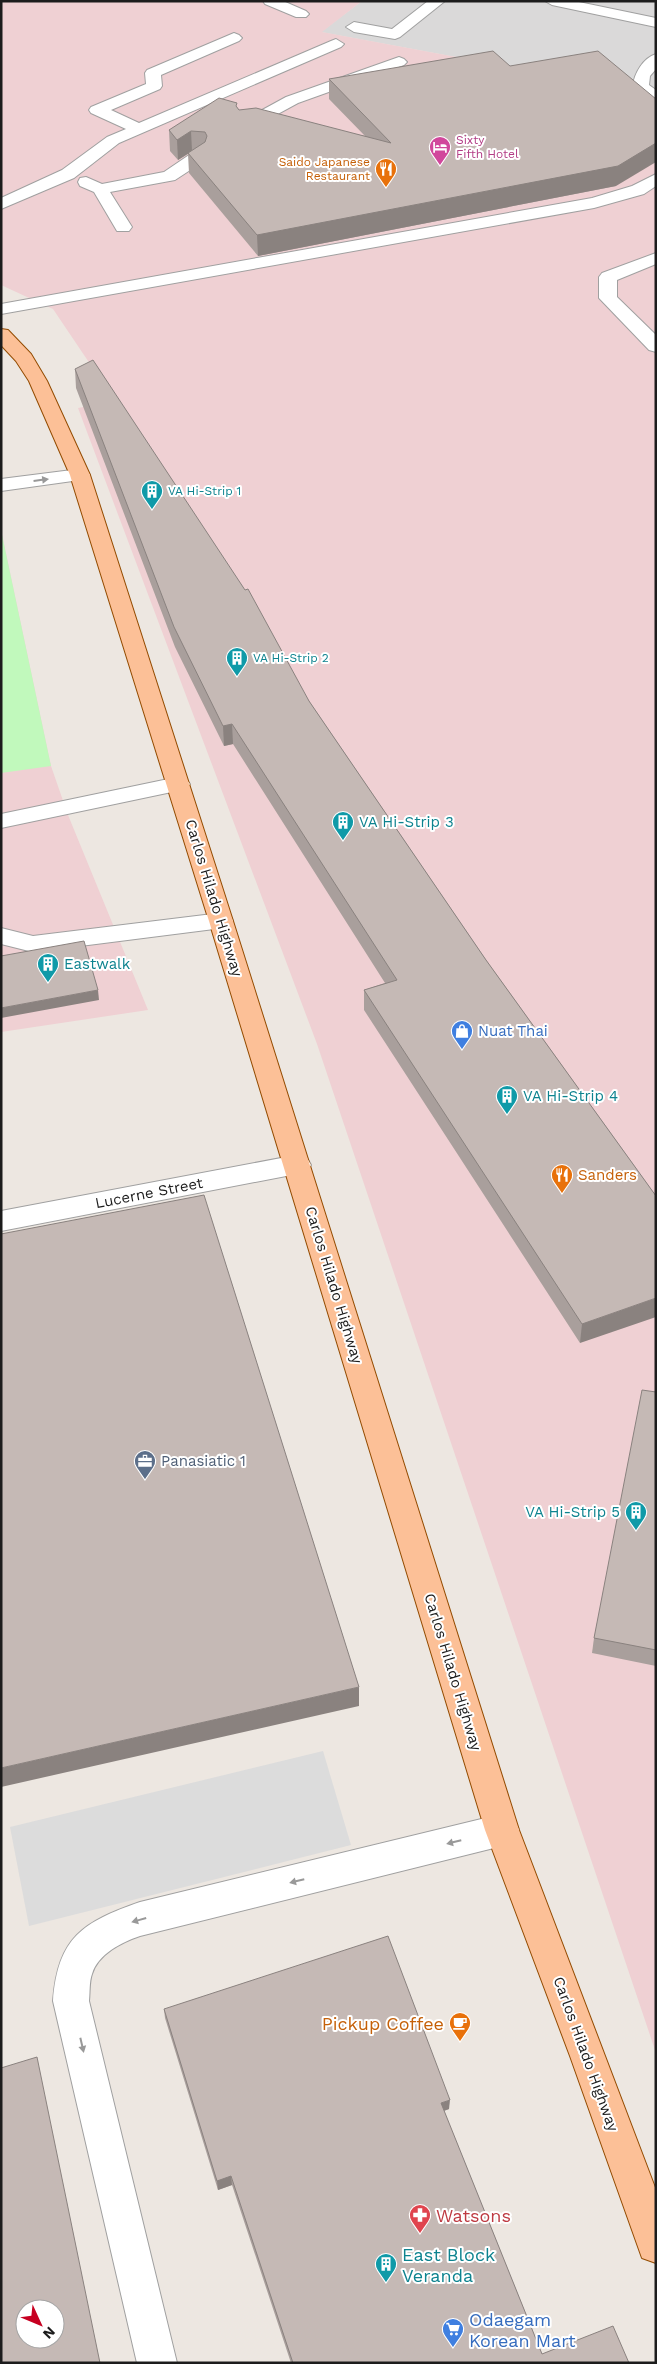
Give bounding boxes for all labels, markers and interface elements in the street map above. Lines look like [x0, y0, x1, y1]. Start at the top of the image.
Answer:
place label: Sixty Fifth Hotel [456, 133, 519, 161]
hotel icon: Sixty Fifth Hotel [428, 135, 452, 166]
place label: Saido Japanese Restaurant [279, 155, 370, 183]
restaurant icon: Saido Japanese Restaurant [374, 157, 398, 188]
one-way arrow [33, 476, 49, 484]
building icon: VA Hi-Strip 1 [140, 479, 164, 510]
place label: VA Hi-Strip 1 [168, 484, 241, 498]
building icon: VA Hi-Strip 2 [225, 646, 249, 677]
place label: VA Hi-Strip 2 [253, 651, 329, 665]
building icon: VA Hi-Strip 3 [331, 810, 355, 841]
place label: VA Hi-Strip 3 [359, 813, 454, 831]
street label: Carlos Hilado Highway [182, 817, 247, 979]
building icon: Eastwalk [36, 952, 60, 983]
place label: Eastwalk [64, 955, 131, 973]
shop icon: Nuat Thai [450, 1019, 474, 1050]
place label: Nuat Thai [478, 1022, 548, 1040]
building icon: VA Hi-Strip 4 [495, 1084, 519, 1115]
place label: VA Hi-Strip 4 [523, 1087, 618, 1105]
restaurant icon: Sanders [550, 1163, 574, 1194]
place label: Sanders [578, 1166, 637, 1184]
street label: Lucerne Street [94, 1174, 205, 1212]
street label: Carlos Hilado Highway [302, 1204, 367, 1366]
office icon: Panasiatic 1 [133, 1449, 157, 1480]
place label: Panasiatic 1 [161, 1452, 246, 1470]
building icon: VA Hi-Strip 5 [624, 1500, 648, 1531]
place label: VA Hi-Strip 5 [525, 1503, 620, 1521]
street label: Carlos Hilado Highway [421, 1591, 486, 1753]
one-way arrow [447, 1838, 462, 1846]
one-way arrow [289, 1877, 304, 1885]
one-way arrow [131, 1917, 146, 1925]
street label: Carlos Hilado Highway [550, 1974, 622, 2134]
cafe icon: Pickup Coffee [448, 2011, 472, 2042]
place label: Pickup Coffee [322, 2013, 444, 2034]
one-way arrow [78, 2038, 86, 2053]
pharmacy icon: Watsons [408, 2203, 432, 2234]
place label: Watsons [436, 2205, 511, 2226]
place label: East Block Veranda [402, 2244, 495, 2286]
building icon: East Block Veranda [374, 2252, 398, 2283]
north arrow [15, 2299, 65, 2349]
place label: Odaegam Korean Mart [469, 2309, 576, 2351]
supermarket icon: Odaegam Korean Mart [441, 2317, 465, 2348]
text: N [40, 2324, 59, 2342]

